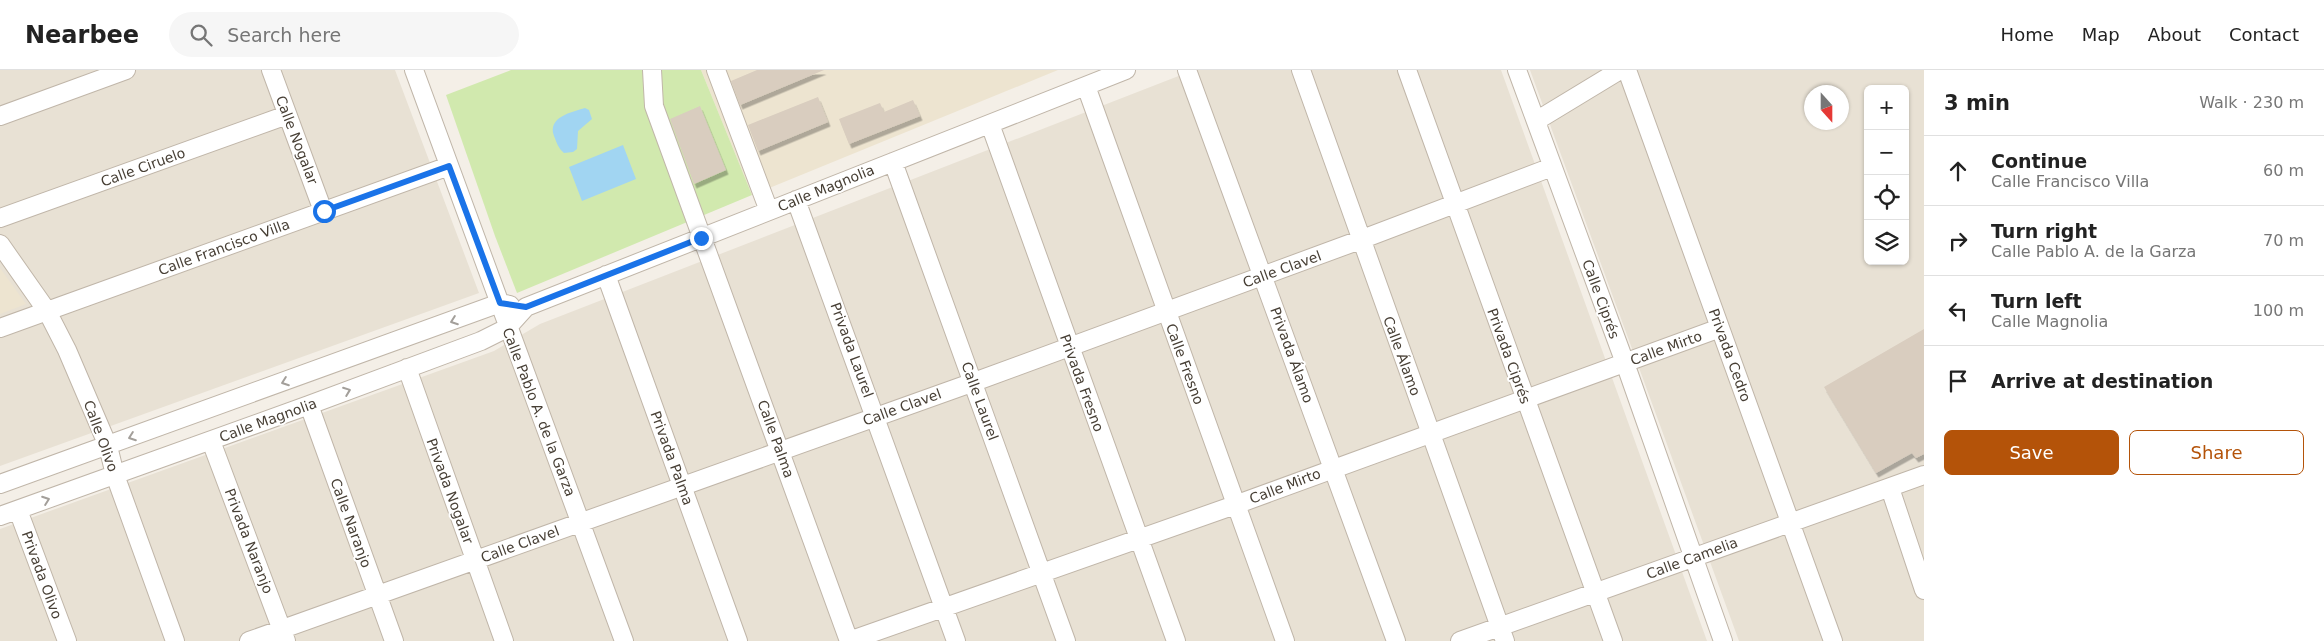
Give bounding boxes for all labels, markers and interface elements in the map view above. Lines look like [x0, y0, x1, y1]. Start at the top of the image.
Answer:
search box [169, 12, 519, 57]
text: Nearbee [25, 21, 139, 49]
icon: search [187, 21, 215, 49]
text: Search here [227, 24, 341, 46]
text: Home [2001, 24, 2054, 45]
text: Map [2082, 24, 2120, 45]
text: About [2148, 24, 2201, 45]
text: Contact [2229, 24, 2299, 45]
north arrow [1804, 85, 1849, 130]
map controls [1864, 85, 1909, 265]
button: + [1864, 85, 1909, 130]
text: 3 min [1944, 91, 2010, 115]
street label: Calle Nogalar [273, 93, 321, 187]
text: Walk · 230 m [2199, 93, 2304, 112]
button: − [1864, 130, 1909, 175]
street label: Calle Ciruelo [99, 144, 187, 190]
text: Continue [1991, 150, 2087, 172]
icon: ahead [1944, 157, 1972, 185]
street label: Calle Magnolia [775, 161, 877, 215]
text: 60 m [2263, 161, 2304, 180]
text: Calle Francisco Villa [1991, 172, 2149, 191]
button: locate [1864, 175, 1909, 220]
route start [313, 200, 336, 223]
street label: Calle Francisco Villa [156, 216, 292, 278]
button: layers [1864, 220, 1909, 265]
text: Turn right [1991, 220, 2097, 242]
route end [690, 227, 713, 250]
icon: right [1944, 227, 1972, 255]
text: 70 m [2263, 231, 2304, 250]
text: Calle Pablo A. de la Garza [1991, 242, 2196, 261]
street label: Calle Clavel [1241, 247, 1323, 291]
street label: Calle Ciprés [1579, 257, 1623, 341]
text: Turn left [1991, 290, 2082, 312]
icon: left [1944, 297, 1972, 325]
street label: Privada Laurel [827, 300, 877, 400]
text: 100 m [2253, 301, 2304, 320]
street label: Privada Álamo [1267, 305, 1317, 405]
street label: Privada Ciprés [1484, 306, 1534, 406]
street label: Privada Cedro [1706, 306, 1754, 404]
text: Calle Magnolia [1991, 312, 2108, 331]
street label: Calle Álamo [1380, 314, 1424, 398]
one-way arrow [450, 315, 459, 325]
street label: Calle Fresno [1163, 321, 1207, 407]
street label: Calle Pablo A. de la Garza [499, 325, 579, 499]
street label: Calle Mirto [1628, 328, 1704, 368]
street label: Privada Fresno [1057, 332, 1107, 434]
street label: Calle Laurel [958, 360, 1002, 442]
icon: arrive [1944, 367, 1972, 395]
text: Arrive at destination [1991, 370, 2213, 392]
one-way arrow [281, 376, 290, 386]
street label: Calle Clavel [861, 385, 943, 429]
one-way arrow [342, 387, 351, 397]
street label: Calle Magnolia [217, 395, 319, 445]
street label: Calle Olivo [81, 398, 121, 474]
street label: Calle Palma [755, 398, 797, 480]
street label: Privada Palma [648, 409, 696, 507]
button: Save [1944, 430, 2119, 475]
button: Share [2129, 430, 2304, 475]
one-way arrow [128, 431, 137, 441]
street label: Privada Nogalar [423, 436, 477, 546]
street label: Calle Mirto [1247, 465, 1323, 507]
street label: Calle Naranjo [327, 476, 375, 570]
street label: Privada Naranjo [222, 486, 276, 596]
one-way arrow [41, 495, 50, 505]
street label: Calle Clavel [479, 522, 561, 566]
street label: Privada Olivo [19, 529, 65, 621]
street label: Calle Camelia [1644, 534, 1740, 582]

